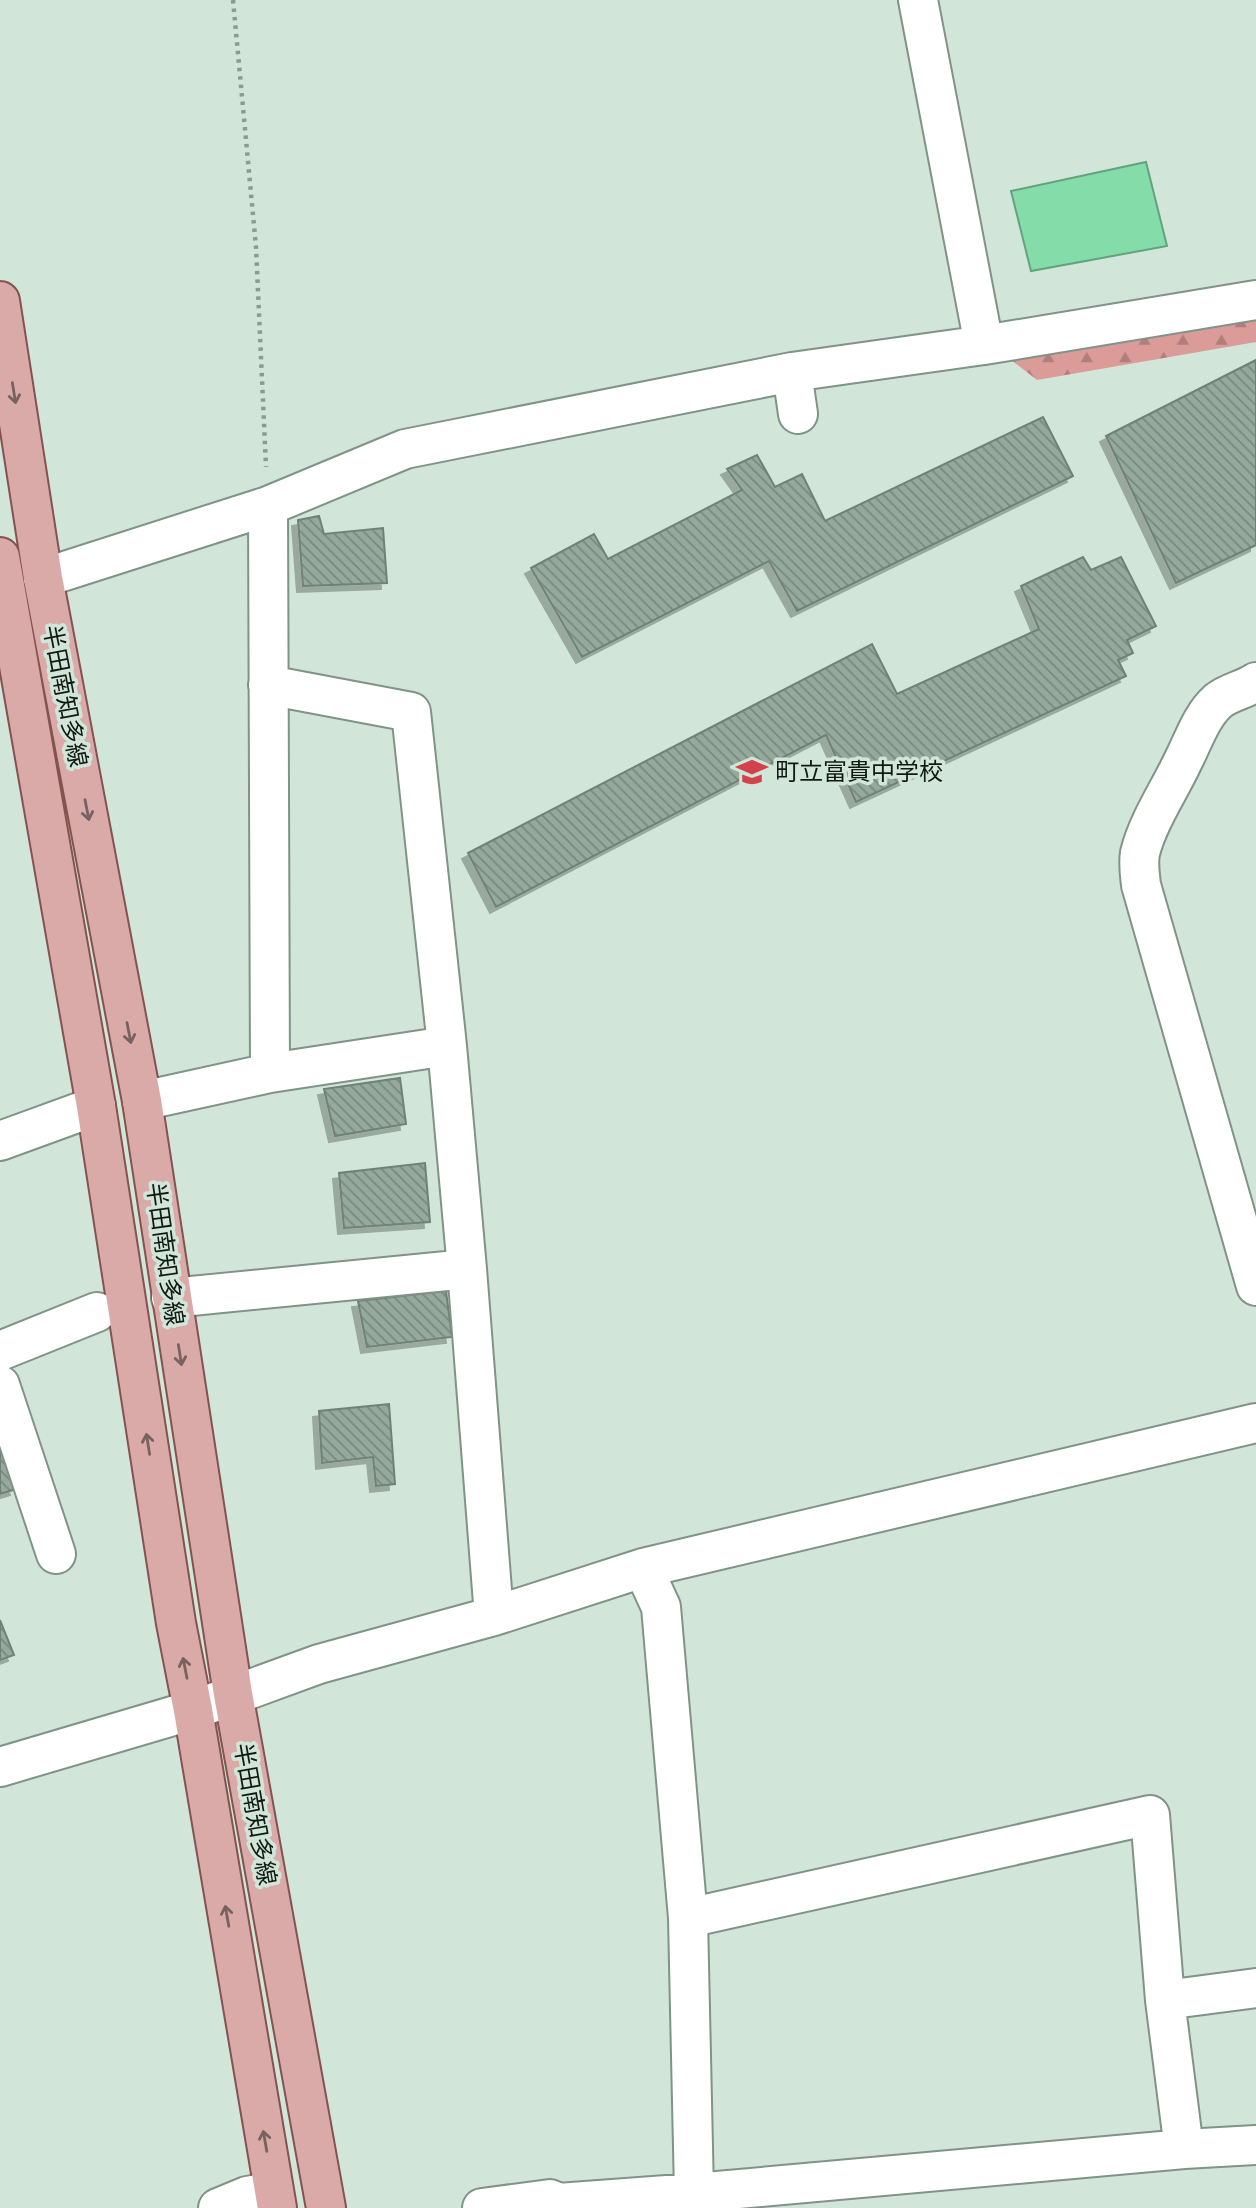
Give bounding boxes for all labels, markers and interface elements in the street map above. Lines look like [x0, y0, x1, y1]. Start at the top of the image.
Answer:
one-way arrow [8, 381, 21, 404]
street label: 半田南知多線 [37, 622, 94, 770]
school or university icon: 町立富貴中学校 [735, 755, 769, 789]
place label: 町立富貴中学校 [775, 756, 943, 787]
one-way arrow [81, 798, 94, 821]
one-way arrow [123, 1022, 136, 1044]
street label: 半田南知多線 [140, 1180, 191, 1327]
one-way arrow [173, 1343, 186, 1366]
one-way arrow [141, 1433, 154, 1455]
one-way arrow [177, 1657, 191, 1680]
street label: 半田南知多線 [228, 1740, 283, 1888]
one-way arrow [220, 1906, 233, 1928]
one-way arrow [258, 2130, 271, 2153]

